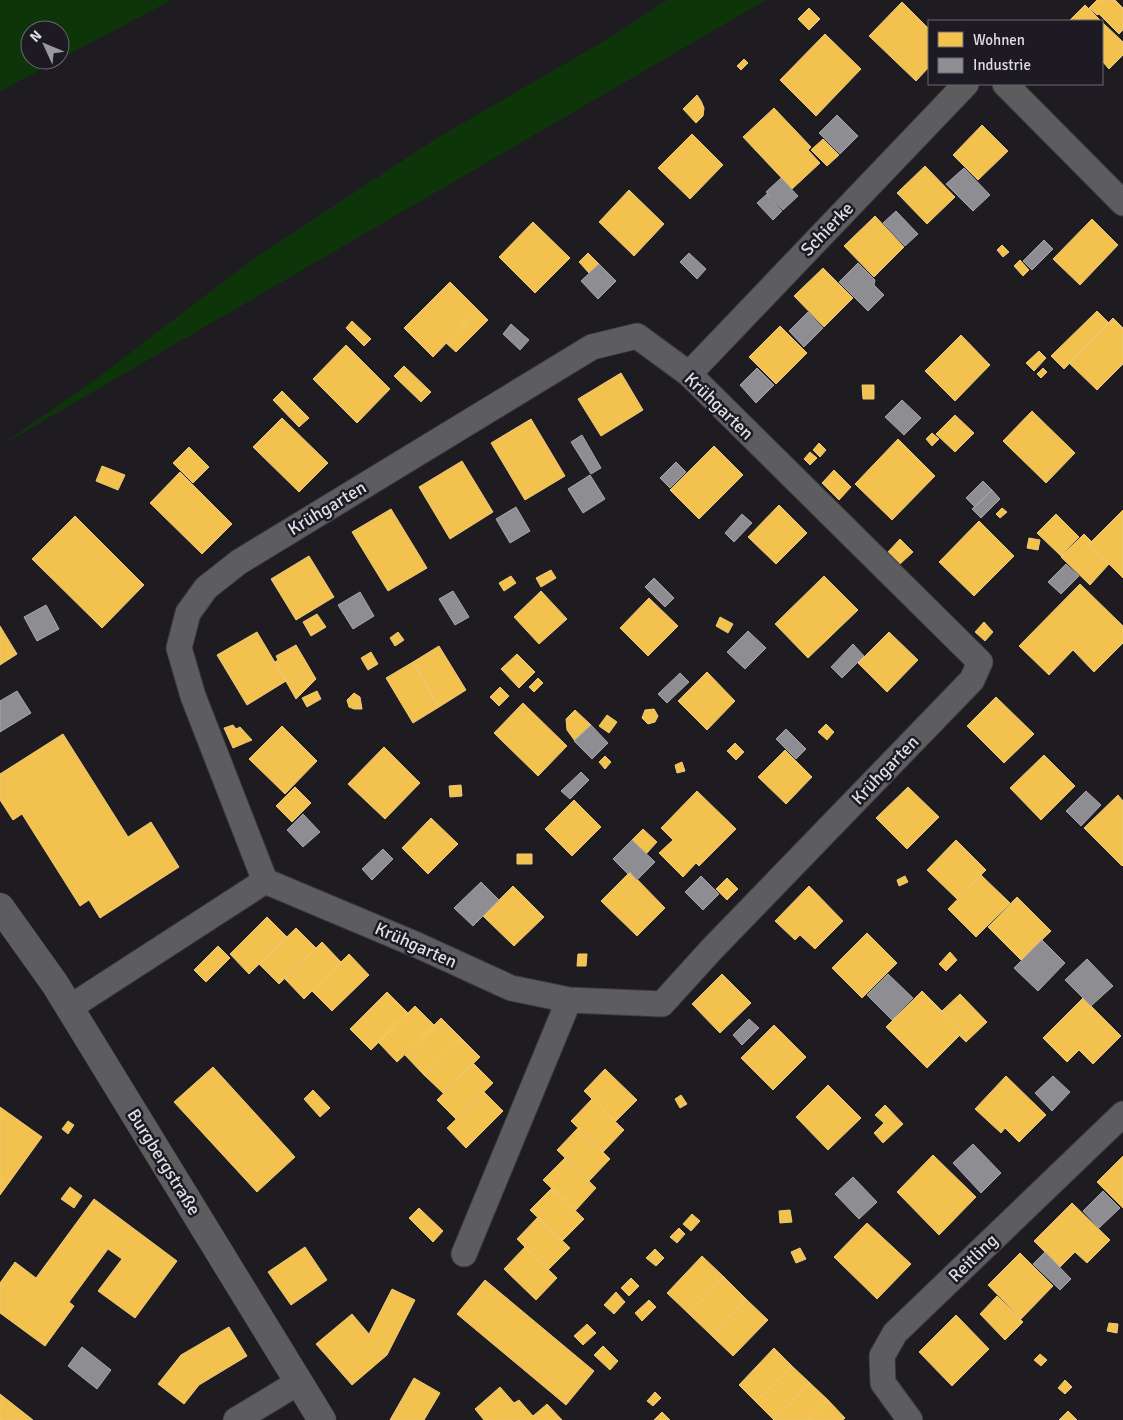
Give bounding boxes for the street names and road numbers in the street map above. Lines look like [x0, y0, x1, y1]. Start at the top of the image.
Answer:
street label: Schierke [796, 197, 858, 261]
street label: Krühgarten [680, 368, 758, 444]
street label: Krühgarten [284, 476, 370, 540]
street label: Krühgarten [847, 731, 923, 809]
street label: Krühgarten [372, 917, 460, 973]
street label: Burgbergstraße [123, 1105, 205, 1219]
street label: Reitling [944, 1229, 1002, 1287]

